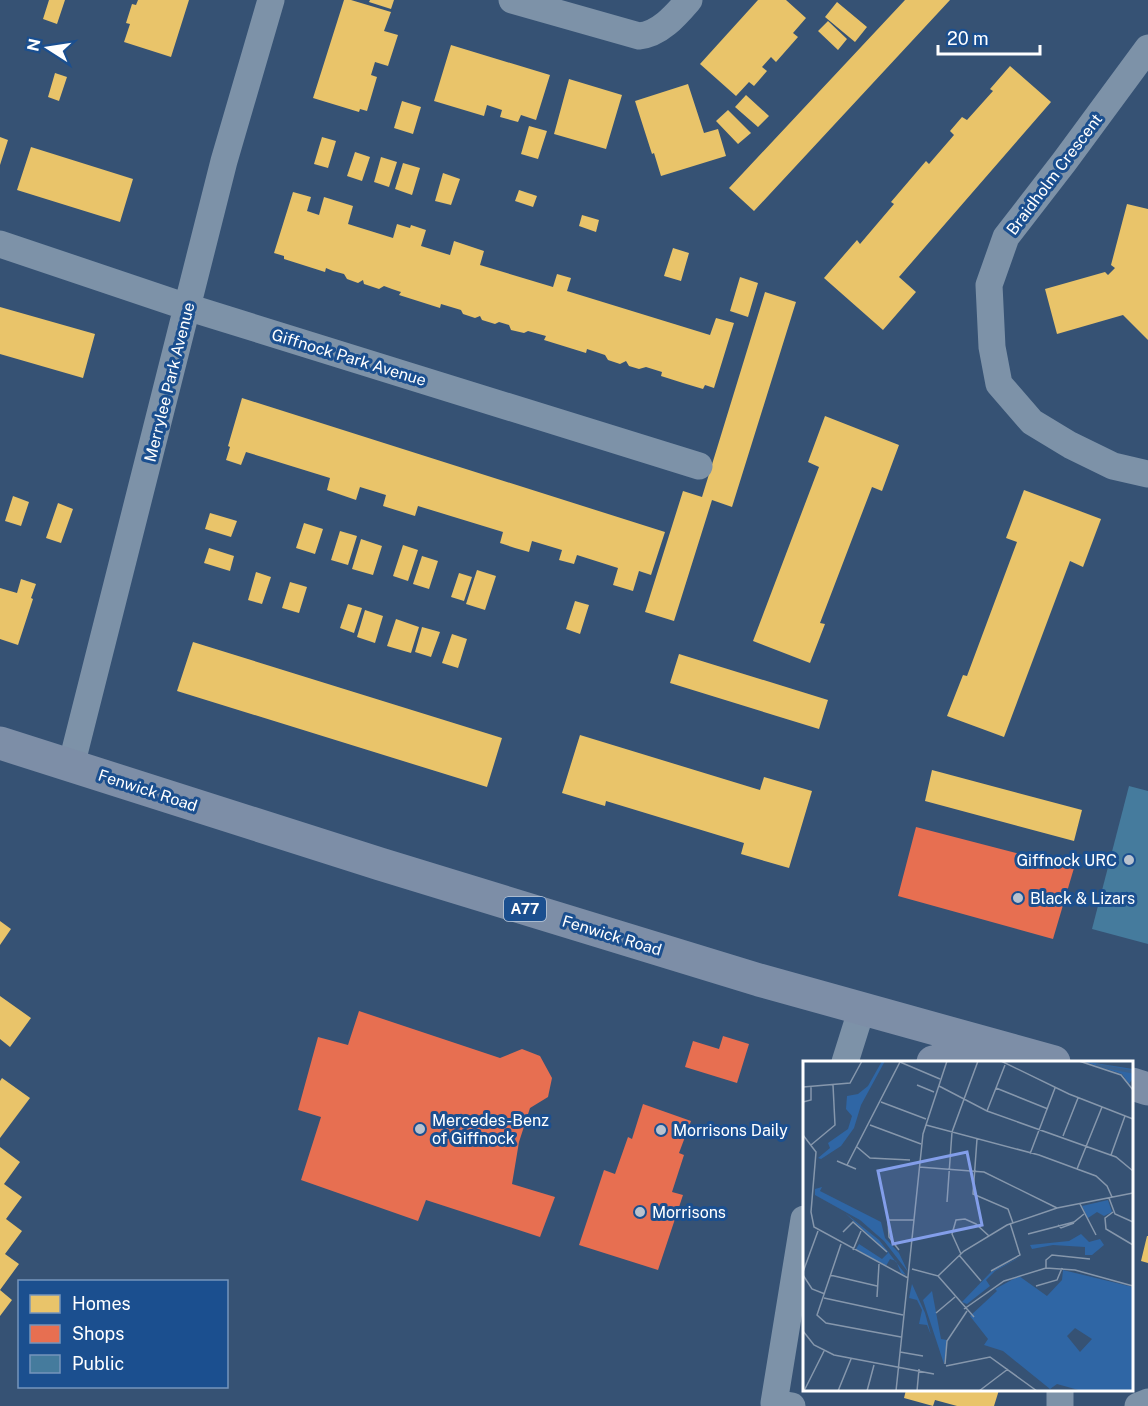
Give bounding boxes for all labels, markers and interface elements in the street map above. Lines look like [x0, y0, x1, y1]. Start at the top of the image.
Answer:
north arrow [18, 18, 78, 78]
scale bar [938, 18, 1040, 56]
text: 20 m [947, 28, 989, 49]
text: N [23, 37, 44, 53]
street label: Braidholm Crescent [1003, 110, 1106, 239]
street label: Merrylee Park Avenue [140, 300, 199, 464]
street label: Giffnock Park Avenue [269, 325, 428, 390]
street label: Fenwick Road [96, 766, 200, 815]
place label: Giffnock URC [1016, 851, 1117, 870]
marker: Giffnock URC [1122, 853, 1136, 867]
place label: Black & Lizars [1030, 889, 1135, 908]
marker: Black & Lizars [1011, 891, 1025, 905]
road number: A77 [504, 897, 546, 921]
street label: Fenwick Road [560, 911, 664, 960]
inset map [803, 1061, 1133, 1391]
place label: Mercedes-Benz of Giffnock [432, 1111, 549, 1148]
place label: Morrisons Daily [673, 1121, 788, 1140]
marker: Mercedes-Benz of Giffnock [413, 1122, 427, 1136]
marker: Morrisons Daily [654, 1123, 668, 1137]
place label: Morrisons [652, 1203, 726, 1222]
marker: Morrisons [633, 1205, 647, 1219]
legend [18, 1280, 228, 1388]
text: Homes [72, 1293, 131, 1314]
text: Shops [72, 1323, 124, 1344]
text: Public [72, 1353, 124, 1374]

